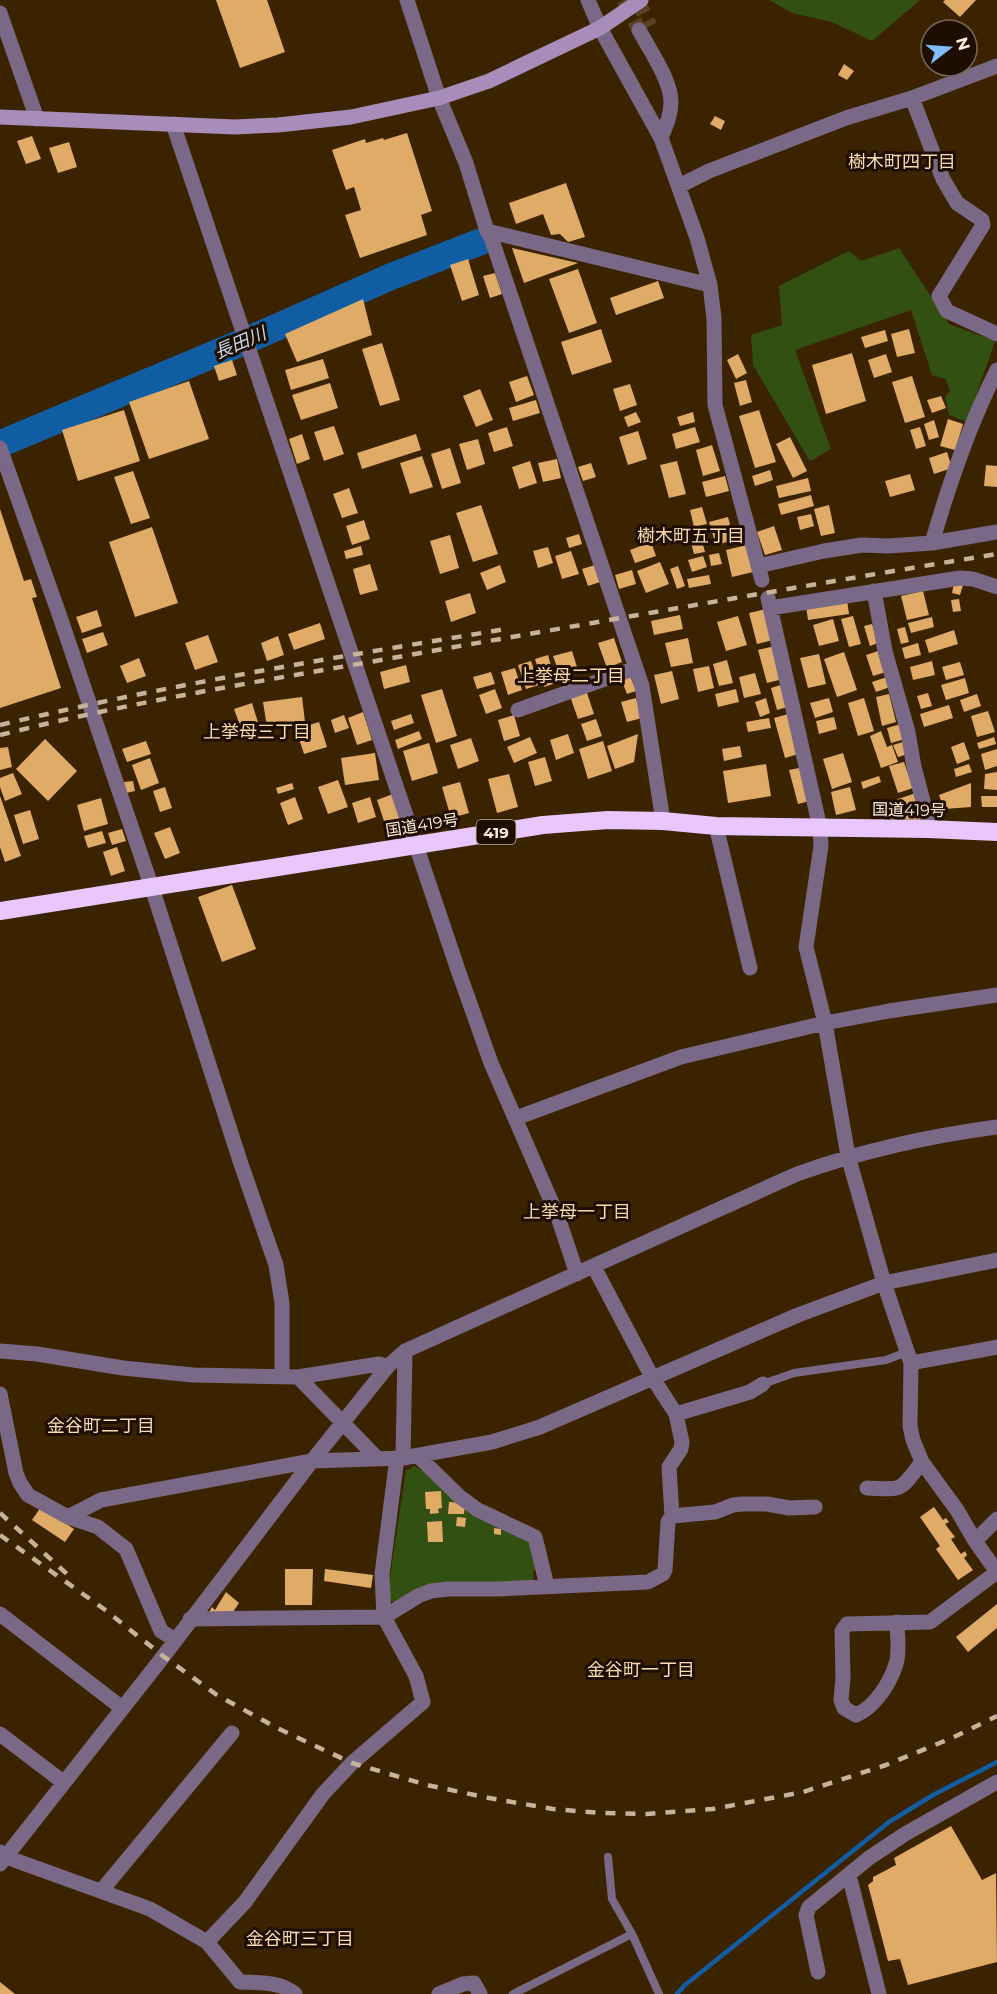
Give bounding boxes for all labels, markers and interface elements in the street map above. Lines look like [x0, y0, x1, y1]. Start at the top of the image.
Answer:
north arrow [919, 18, 979, 78]
text: N [952, 35, 974, 53]
district label: 樹木町四丁目 [848, 151, 956, 173]
water label: 長田川 [211, 322, 271, 364]
district label: 樹木町五丁目 [637, 525, 745, 547]
district label: 上挙母二丁目 [517, 665, 625, 687]
district label: 上挙母三丁目 [203, 721, 311, 743]
street label: 国道419号 [872, 800, 946, 820]
street label: 国道419号 [384, 810, 460, 840]
road number: 419 [476, 820, 516, 844]
district label: 上挙母一丁目 [523, 1201, 631, 1223]
district label: 金谷町二丁目 [47, 1415, 155, 1437]
district label: 金谷町一丁目 [587, 1659, 695, 1681]
district label: 金谷町三丁目 [246, 1928, 354, 1950]

